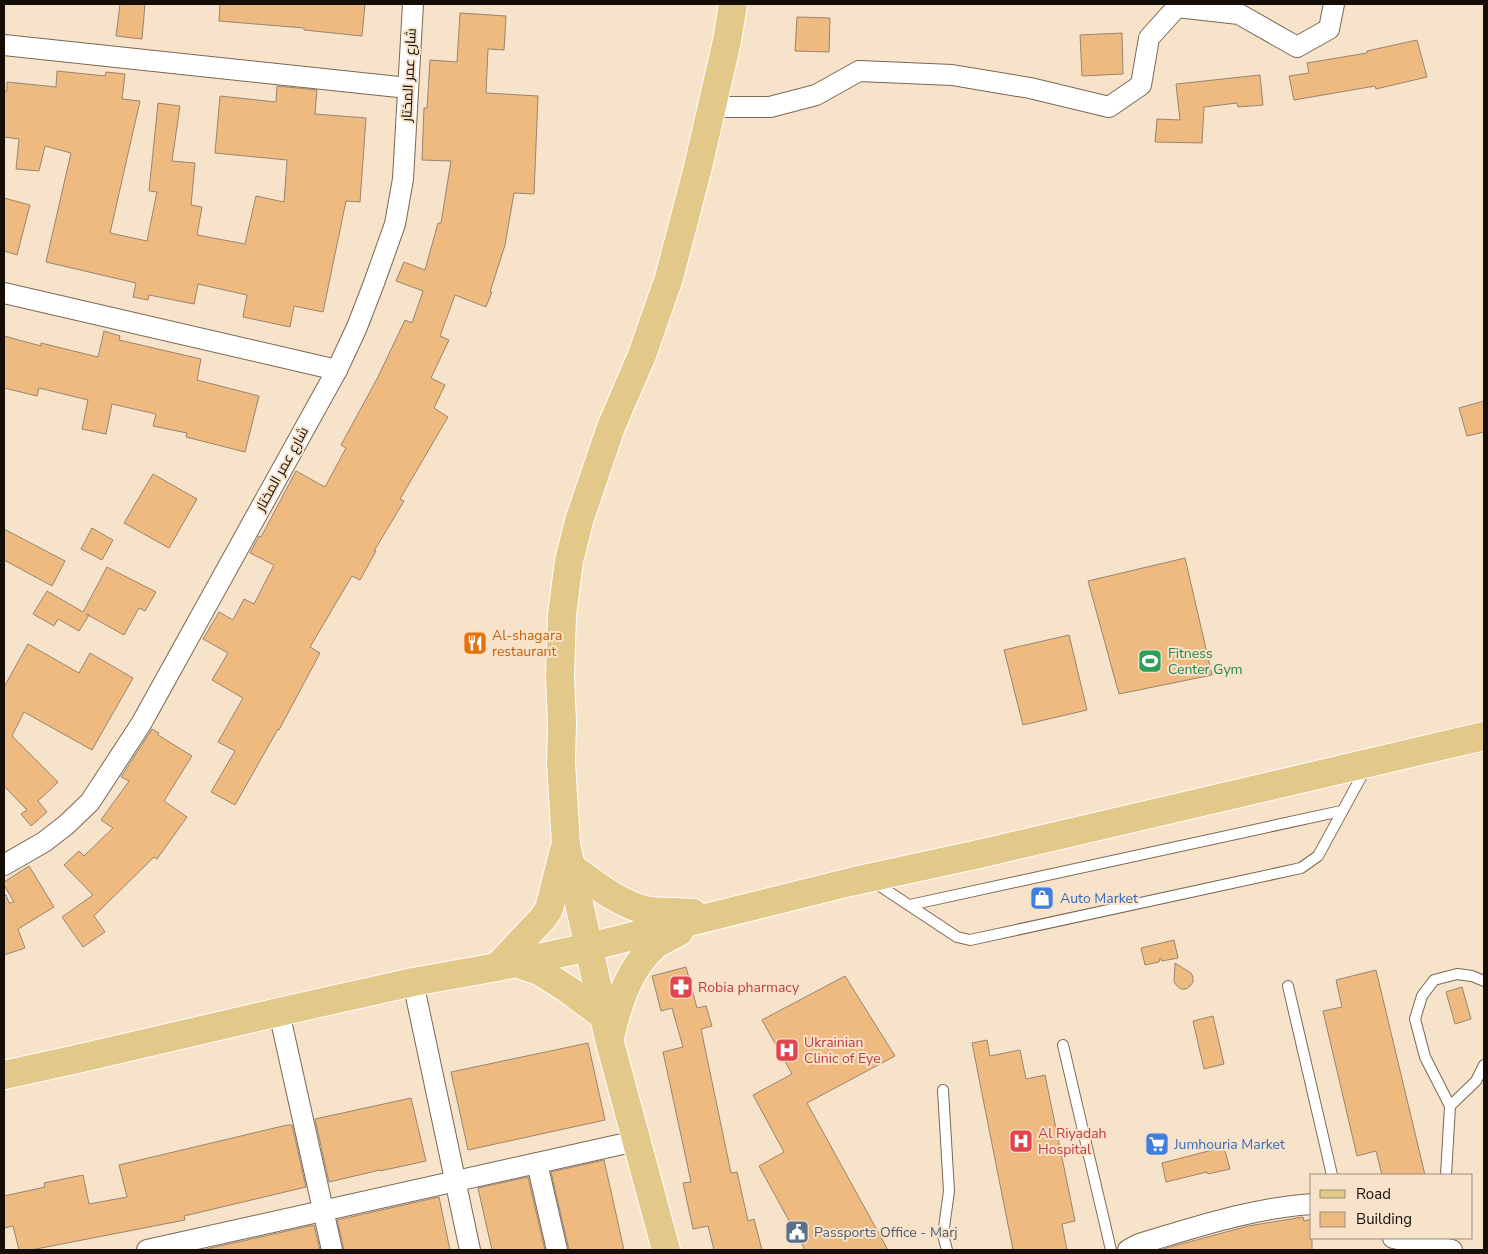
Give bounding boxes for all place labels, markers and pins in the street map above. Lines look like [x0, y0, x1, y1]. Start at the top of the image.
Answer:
place label: Al-shagara restaurant [492, 626, 562, 661]
restaurant icon: Al-shagara restaurant [462, 630, 488, 656]
place label: Fitness Center Gym [1168, 644, 1243, 679]
sports icon: Fitness Center Gym [1137, 648, 1163, 674]
shop icon: Auto Market [1029, 885, 1055, 911]
place label: Auto Market [1060, 889, 1138, 908]
pharmacy icon: Robia pharmacy [668, 974, 694, 1000]
place label: Robia pharmacy [698, 978, 800, 997]
place label: Ukrainian Clinic of Eye [804, 1033, 881, 1068]
hospital icon: Ukrainian Clinic of Eye [774, 1037, 800, 1063]
place label: Al Riyadah Hospital [1038, 1124, 1107, 1159]
hospital icon: Al Riyadah Hospital [1008, 1128, 1034, 1154]
supermarket icon: Jumhouria Market [1144, 1131, 1170, 1157]
place label: Jumhouria Market [1173, 1135, 1285, 1154]
public building icon: Passports Office - Marj [784, 1219, 810, 1245]
place label: Passports Office - Marj [814, 1223, 958, 1242]

